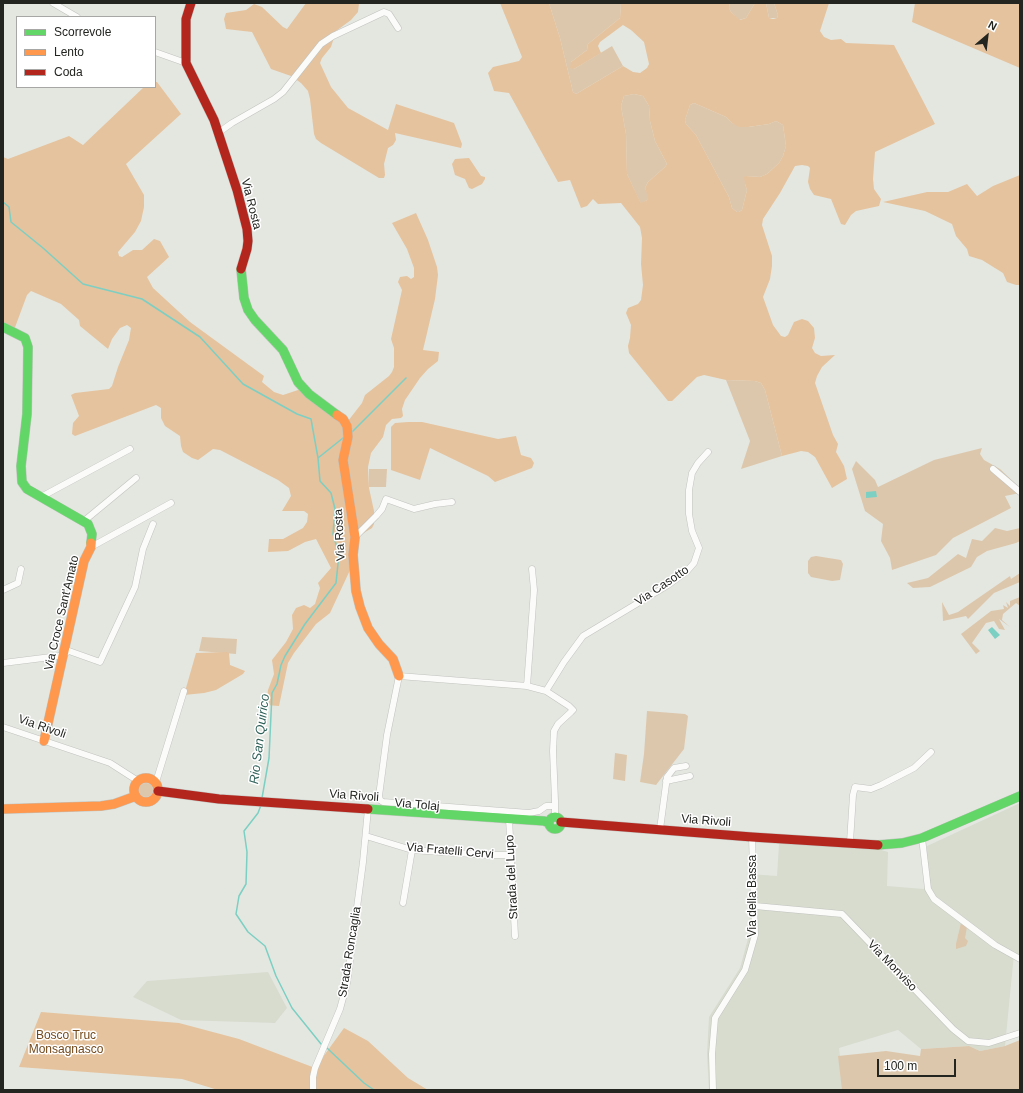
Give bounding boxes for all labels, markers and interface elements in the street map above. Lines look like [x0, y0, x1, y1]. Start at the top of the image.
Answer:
legend [16, 16, 156, 88]
north arrow [967, 16, 1007, 56]
text: N [986, 18, 999, 33]
text: Scorrevole [54, 25, 111, 39]
text: Lento [54, 45, 84, 59]
text: Coda [54, 65, 83, 79]
street label: Via Rosta [238, 177, 264, 231]
street label: Via Rosta [331, 509, 349, 561]
street label: Via Croce Sant'Amato [42, 554, 82, 672]
street label: Via Casotto [632, 563, 692, 609]
water label: Rio San Quirico [247, 693, 273, 785]
street label: Via Rivoli [16, 712, 68, 742]
street label: Via Rivoli [329, 787, 379, 805]
street label: Via Tolaj [394, 796, 440, 814]
street label: Via Rivoli [681, 812, 731, 830]
street label: Strada del Lupo [503, 834, 521, 920]
street label: Via Fratelli Cervi [406, 840, 494, 862]
street label: Via della Bassa [746, 855, 760, 937]
street label: Strada Roncaglia [336, 905, 364, 999]
street label: Via Monviso [864, 938, 920, 994]
park label: Bosco Truc Monsagnasco [29, 1029, 103, 1057]
scale bar [879, 1051, 958, 1077]
text: 100 m [884, 1059, 917, 1073]

